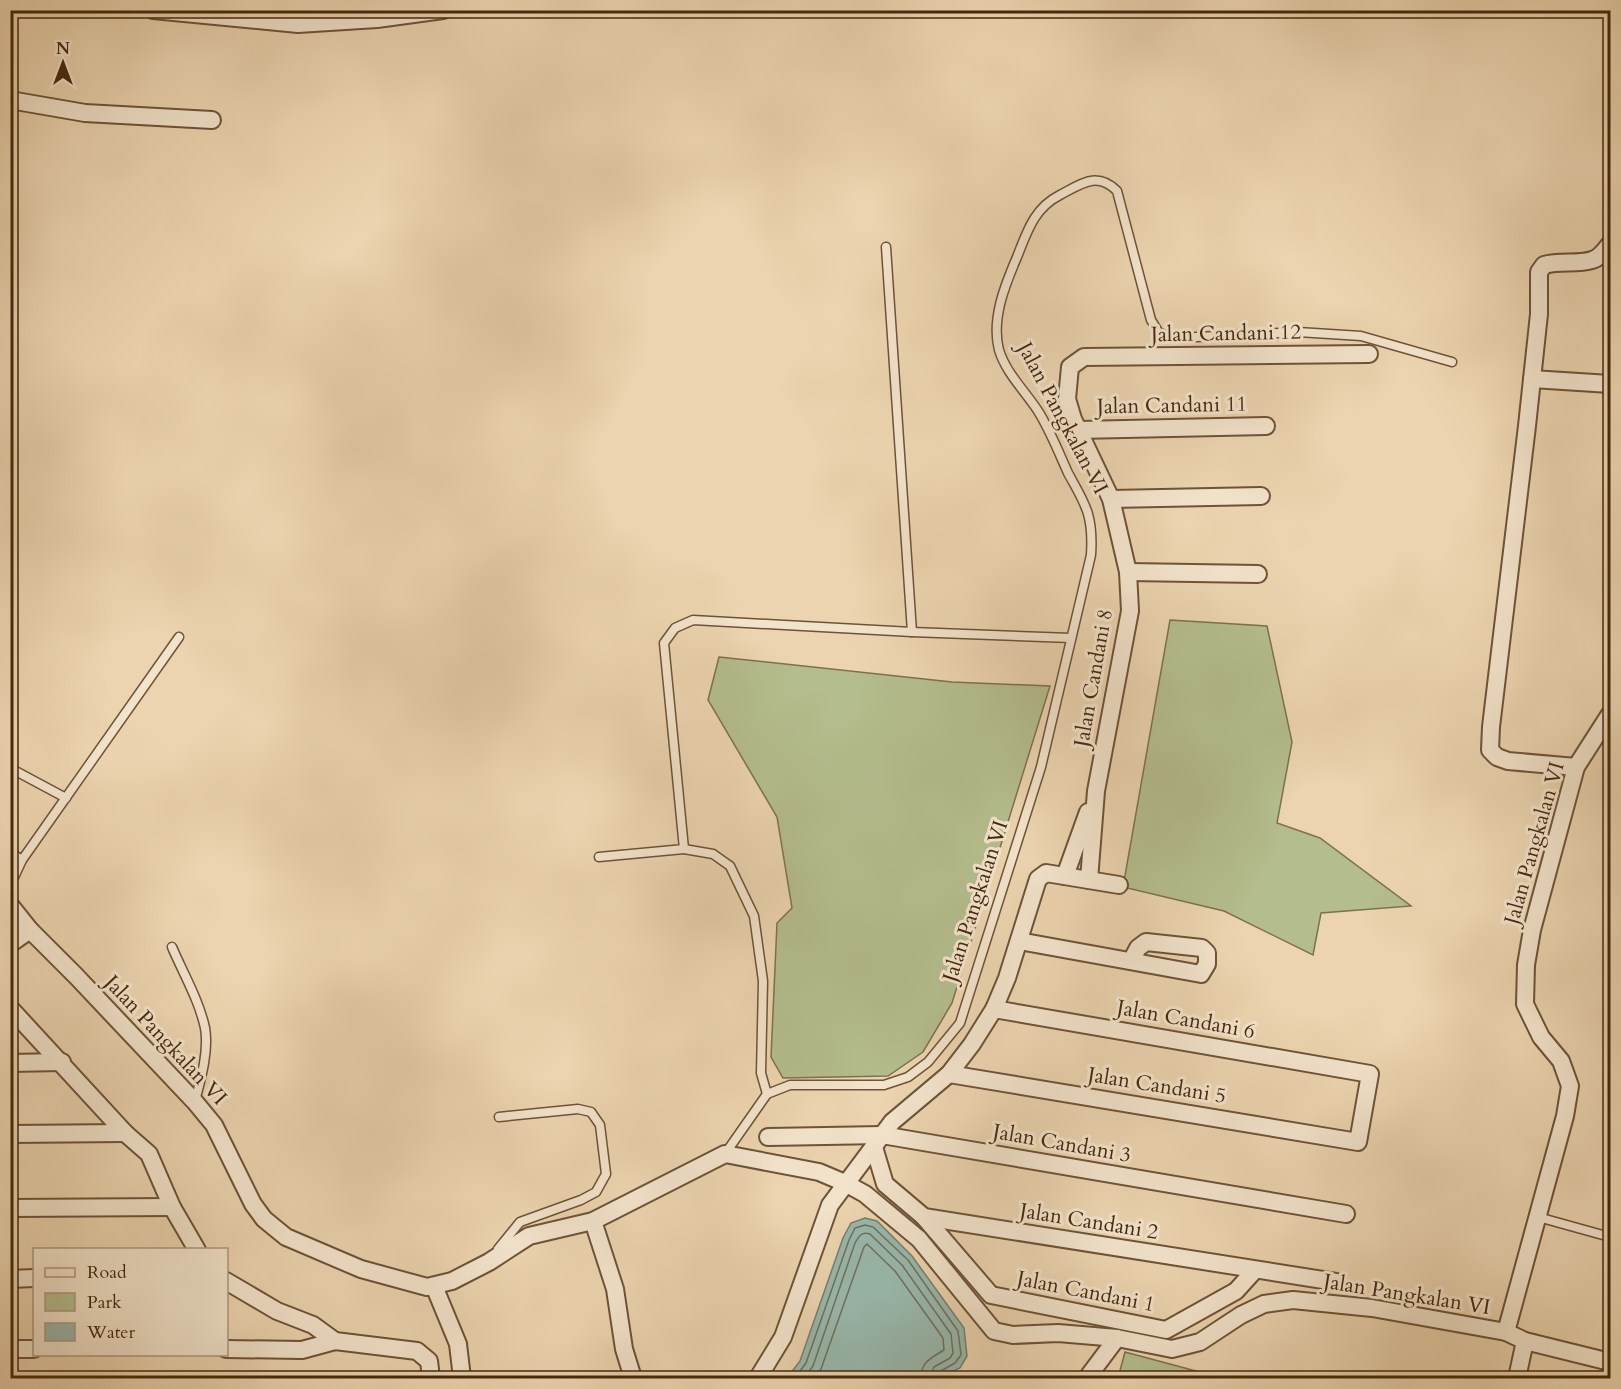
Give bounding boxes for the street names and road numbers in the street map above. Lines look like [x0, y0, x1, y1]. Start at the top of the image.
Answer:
street label: Jalan Candani 12 [1148, 318, 1302, 349]
street label: Jalan Pangkalan VI [1009, 334, 1115, 499]
street label: Jalan Candani 11 [1094, 390, 1248, 421]
street label: Jalan Candani 8 [1067, 607, 1120, 752]
street label: Jalan Pangkalan VI [1497, 758, 1572, 931]
street label: Jalan Pangkalan VI [935, 817, 1015, 989]
street label: Jalan Pangkalan VI [96, 967, 234, 1112]
street label: Jalan Candani 6 [1112, 993, 1257, 1046]
street label: Jalan Candani 5 [1083, 1060, 1228, 1111]
street label: Jalan Candani 3 [988, 1117, 1133, 1170]
street label: Jalan Candani 2 [1015, 1196, 1160, 1247]
street label: Jalan Candani 1 [1012, 1263, 1157, 1319]
street label: Jalan Pangkalan VI [1319, 1267, 1492, 1322]

